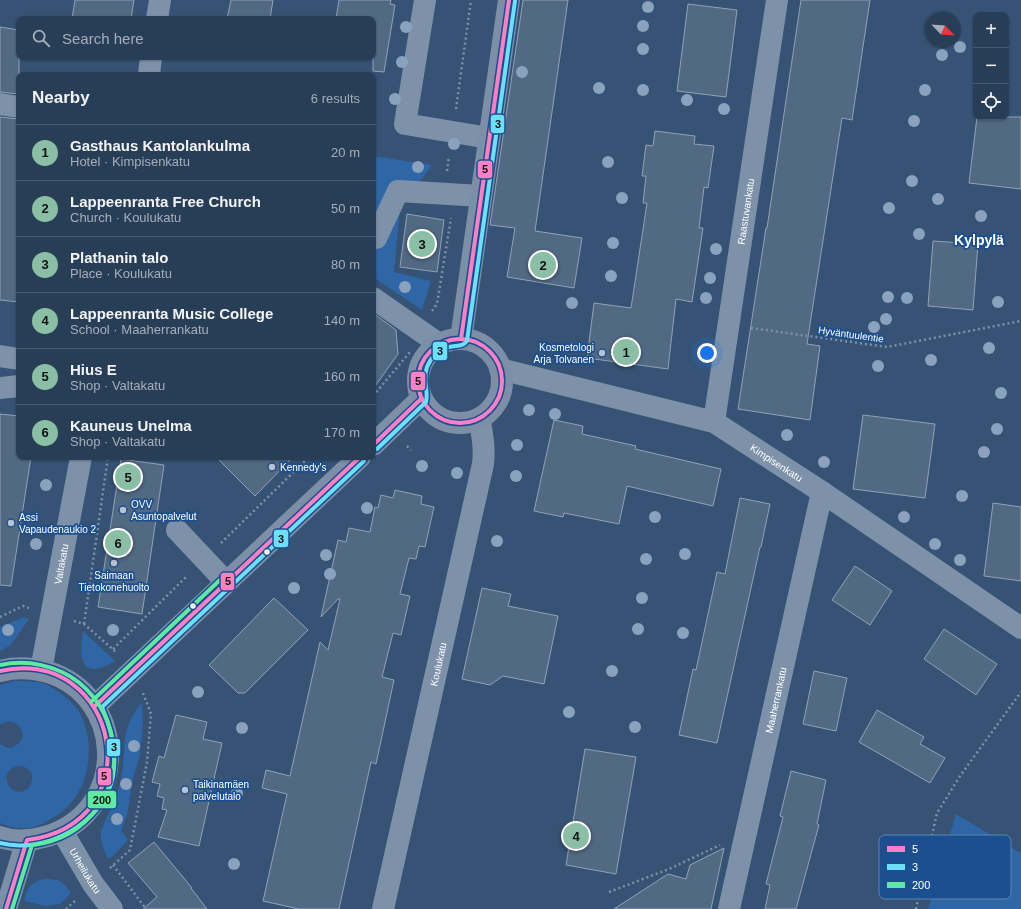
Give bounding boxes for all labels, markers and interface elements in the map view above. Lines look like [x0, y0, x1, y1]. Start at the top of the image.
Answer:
north arrow [925, 12, 961, 48]
map controls [973, 12, 1009, 120]
button: + [973, 12, 1009, 48]
search box [16, 16, 376, 60]
icon: search [30, 27, 52, 49]
text: Search here [62, 30, 144, 47]
button: − [973, 48, 1009, 84]
button: locate [973, 84, 1009, 120]
text: Nearby [32, 88, 90, 107]
text: 6 results [311, 91, 360, 106]
line badge: 3 [490, 114, 505, 134]
text: 3 [495, 118, 501, 130]
text: Gasthaus Kantolankulma [70, 137, 250, 154]
text: 1 [41, 145, 49, 160]
text: 20 m [331, 145, 360, 160]
text: Hotel · Kimpisenkatu [70, 154, 190, 169]
line badge: 5 [477, 160, 493, 179]
text: 5 [482, 163, 488, 175]
street label: Raastuvankatu [736, 178, 756, 245]
text: Lappeenranta Free Church [70, 193, 261, 210]
text: 2 [41, 201, 49, 216]
text: 50 m [331, 201, 360, 216]
text: Church · Koulukatu [70, 210, 181, 225]
pin: 3 [409, 229, 435, 259]
district label: Kylpylä [954, 232, 1004, 248]
text: Plathanin talo [70, 249, 168, 266]
pin: 2 [530, 250, 556, 280]
text: 3 [41, 257, 49, 272]
text: 80 m [331, 257, 360, 272]
text: Place · Koulukatu [70, 266, 172, 281]
text: Lappeenranta Music College [70, 305, 273, 322]
text: 4 [41, 313, 49, 328]
text: 140 m [324, 313, 360, 328]
text: School · Maaherrankatu [70, 322, 209, 337]
street label: Hyväntuulentie [817, 324, 885, 345]
pin: 1 [613, 337, 639, 367]
line badge: 3 [432, 341, 448, 361]
place label: Kosmetologi Arja Tolvanen [534, 342, 594, 365]
your location [697, 343, 717, 363]
text: 3 [437, 345, 443, 357]
marker: Kosmetologi Arja Tolvanen [597, 348, 607, 358]
text: Hius E [70, 361, 117, 378]
text: 5 [41, 369, 49, 384]
text: 160 m [324, 369, 360, 384]
line badge: 5 [410, 371, 426, 391]
text: 5 [415, 375, 421, 387]
text: Shop · Valtakatu [70, 378, 165, 393]
text: Kauneus Unelma [70, 417, 192, 434]
text: 6 [41, 425, 49, 440]
text: 170 m [324, 425, 360, 440]
text: Shop · Valtakatu [70, 434, 165, 449]
street label: Kimpisenkatu [748, 442, 804, 484]
pin: 5 [115, 462, 141, 492]
marker: Kennedy's [267, 462, 277, 472]
place label: Kennedy's [280, 462, 326, 473]
place label: OVV Asuntopalvelut [131, 499, 197, 522]
marker: OVV Asuntopalvelut [118, 505, 128, 515]
place label: Assi Vapaudenaukio 2 [19, 512, 97, 535]
marker: Assi Vapaudenaukio 2 [6, 518, 16, 528]
pin: 6 [105, 528, 131, 558]
line badge: 3 [273, 529, 289, 548]
text: 3 [278, 533, 284, 545]
street label: Valtakatu [52, 543, 71, 585]
unlabelled marker [262, 547, 272, 557]
marker: Saimaan Tietokonehuolto [109, 558, 119, 568]
place label: Saimaan Tietokonehuolto [79, 570, 150, 593]
line badge: 5 [220, 572, 235, 591]
text: 5 [225, 575, 231, 587]
unlabelled marker [188, 601, 198, 611]
street label: Koulukatu [428, 641, 449, 687]
street label: Maaherrankatu [763, 666, 789, 734]
line badge: 3 [106, 738, 121, 757]
text: 3 [111, 741, 117, 753]
line badge: 5 [97, 767, 112, 786]
text: 5 [101, 770, 107, 782]
place label: Taikinamäen palvelutalo [193, 779, 249, 802]
marker: Taikinamäen palvelutalo [180, 785, 190, 795]
line badge: 200 [87, 790, 117, 809]
text: 200 [93, 794, 111, 806]
pin: 4 [563, 821, 589, 851]
legend [879, 835, 1011, 899]
text: 5 [912, 843, 918, 855]
street label: Urheilukatu [67, 846, 103, 896]
text: 3 [912, 861, 918, 873]
text: 200 [912, 879, 930, 891]

